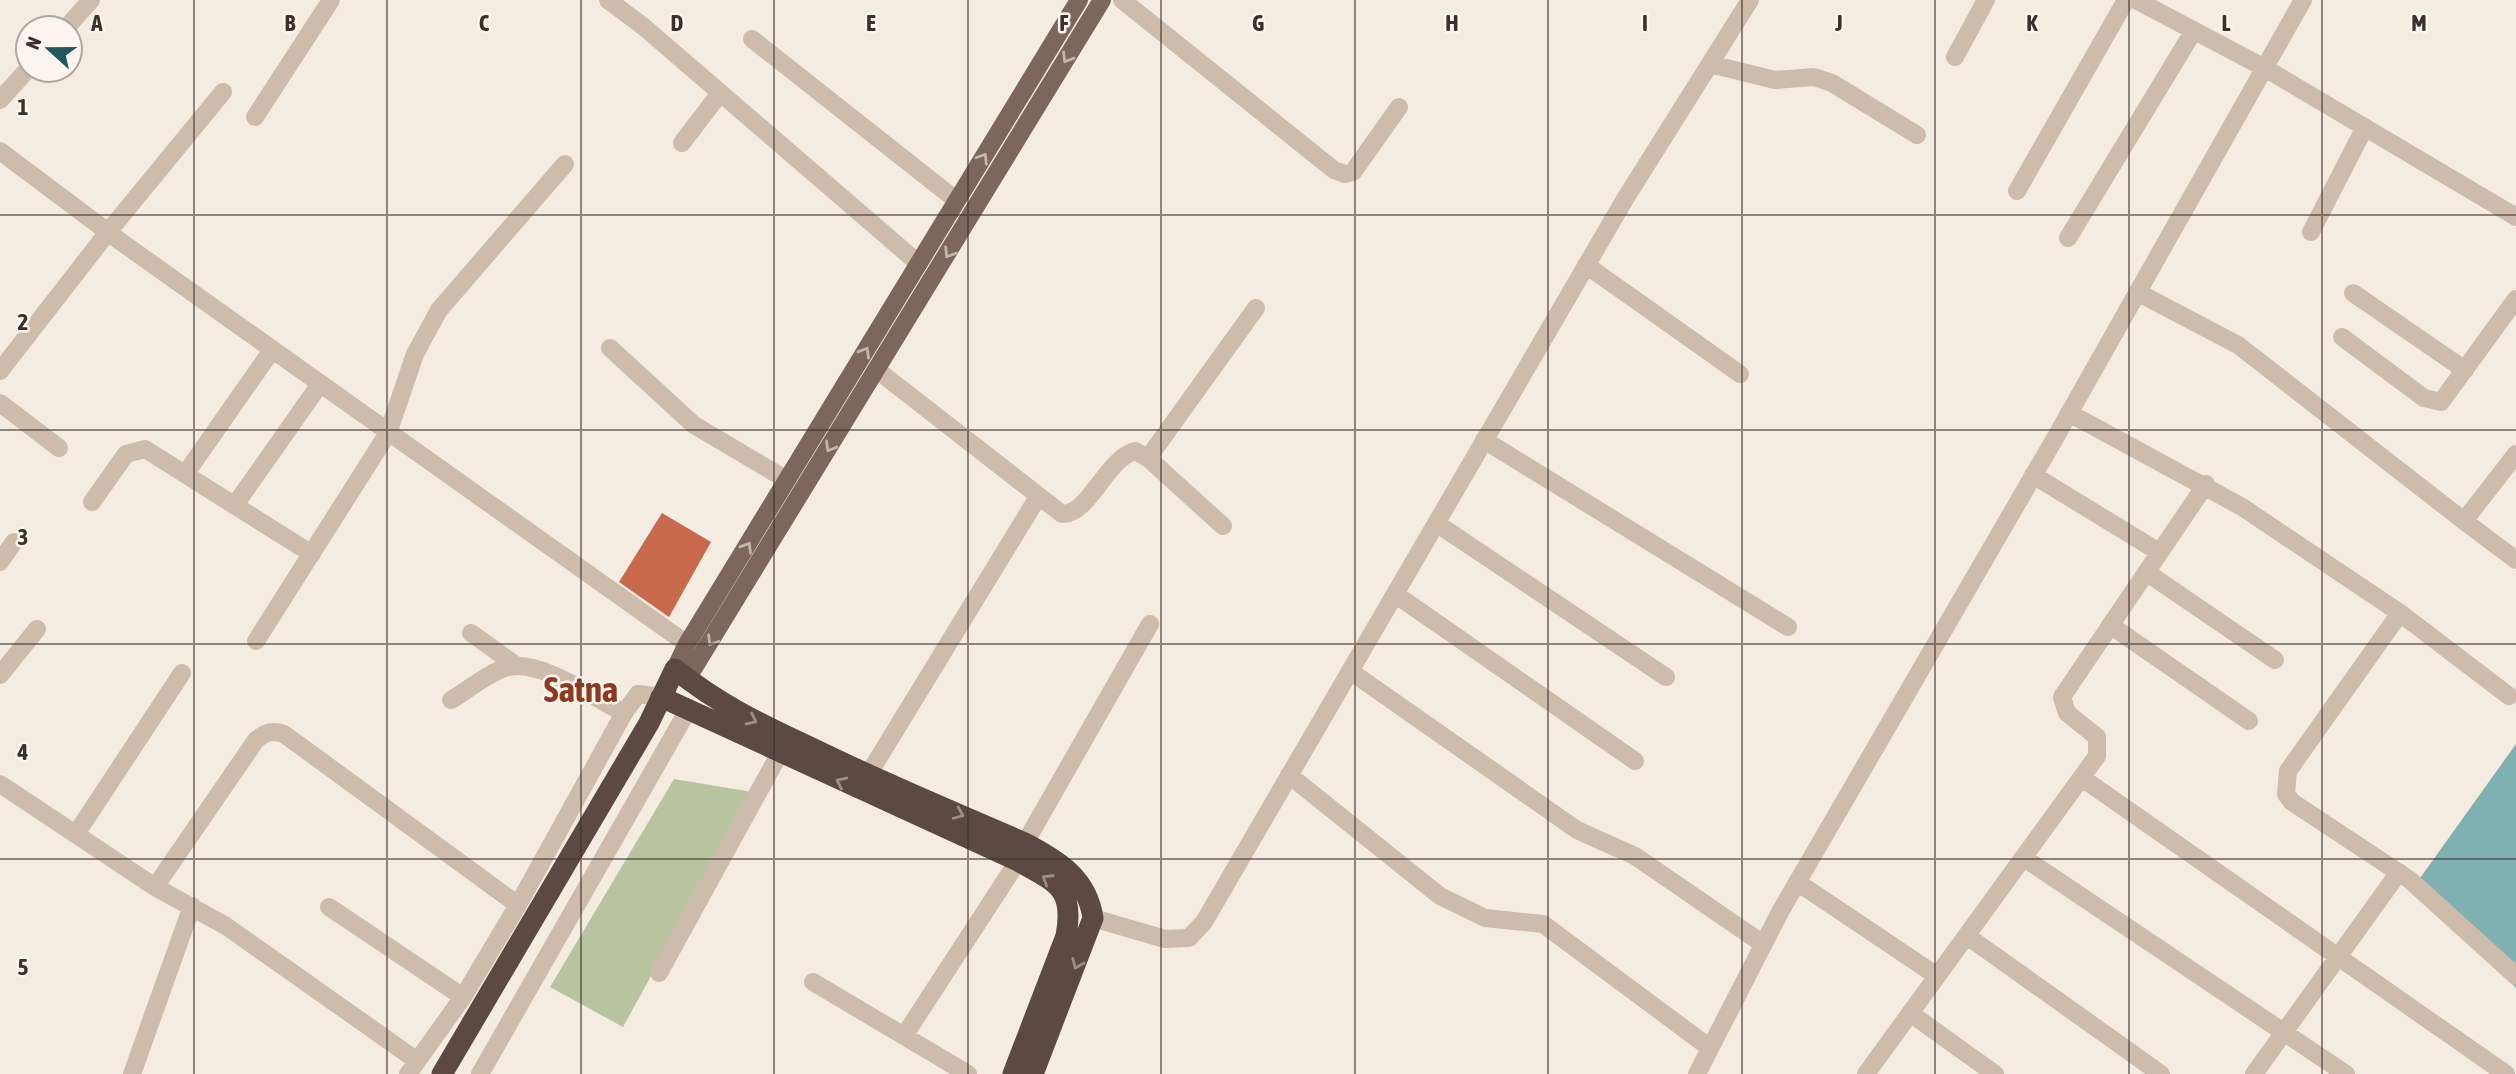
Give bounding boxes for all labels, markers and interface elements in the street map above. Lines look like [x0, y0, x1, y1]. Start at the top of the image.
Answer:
text: A [90, 10, 103, 36]
text: B [285, 10, 296, 36]
text: C [479, 10, 490, 36]
text: D [671, 10, 684, 36]
text: E [866, 10, 876, 36]
text: F [1059, 10, 1069, 36]
text: G [1252, 10, 1264, 36]
text: H [1445, 10, 1459, 36]
text: I [1642, 10, 1648, 36]
text: J [1834, 10, 1843, 36]
text: K [2026, 10, 2038, 36]
text: L [2222, 10, 2231, 36]
text: M [2411, 10, 2427, 36]
north arrow [14, 14, 84, 84]
text: N [21, 34, 45, 52]
one-way arrow [1063, 51, 1076, 64]
text: 1 [18, 94, 29, 120]
one-way arrow [974, 152, 987, 165]
one-way arrow [944, 245, 957, 258]
text: 2 [18, 309, 28, 335]
one-way arrow [856, 347, 869, 360]
one-way arrow [826, 439, 839, 452]
text: 3 [18, 524, 28, 550]
one-way arrow [738, 541, 751, 554]
one-way arrow [707, 633, 720, 646]
district label: Satna [544, 669, 618, 709]
one-way arrow [745, 711, 758, 725]
text: 4 [17, 739, 29, 765]
one-way arrow [836, 776, 848, 790]
one-way arrow [953, 806, 965, 820]
one-way arrow [1041, 874, 1054, 887]
text: 5 [18, 954, 29, 980]
one-way arrow [1072, 958, 1086, 970]

